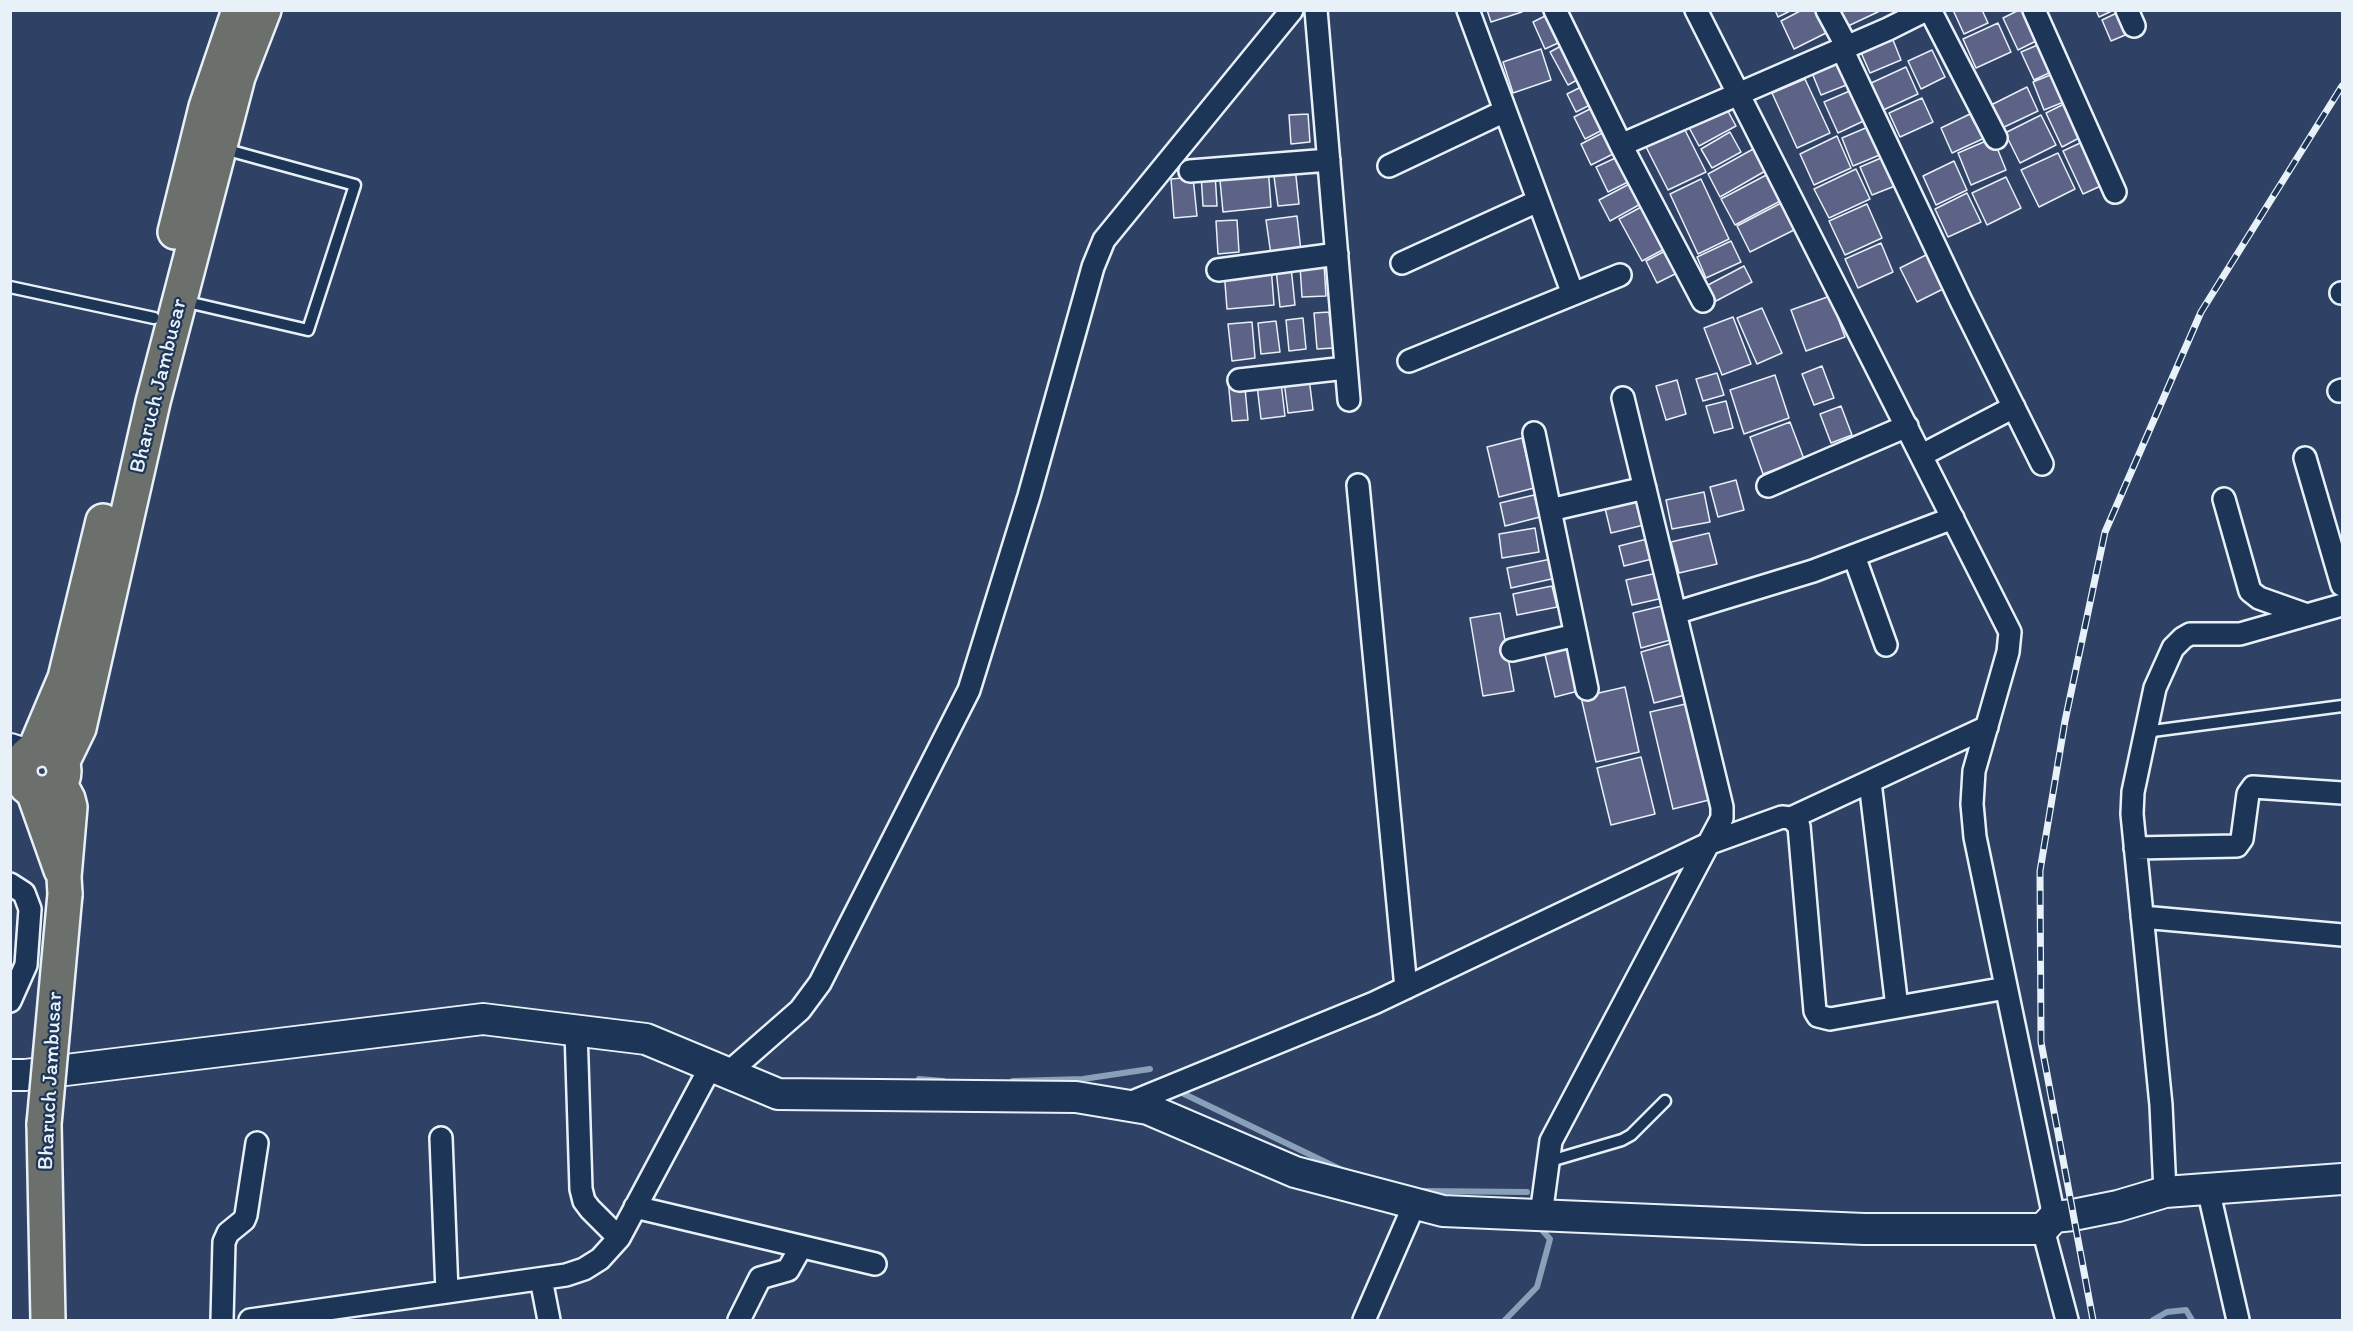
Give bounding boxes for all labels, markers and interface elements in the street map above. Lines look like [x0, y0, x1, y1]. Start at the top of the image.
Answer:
street label: Bharuch Jambusar [125, 296, 193, 476]
street label: Bharuch Jambusar [33, 991, 69, 1171]

